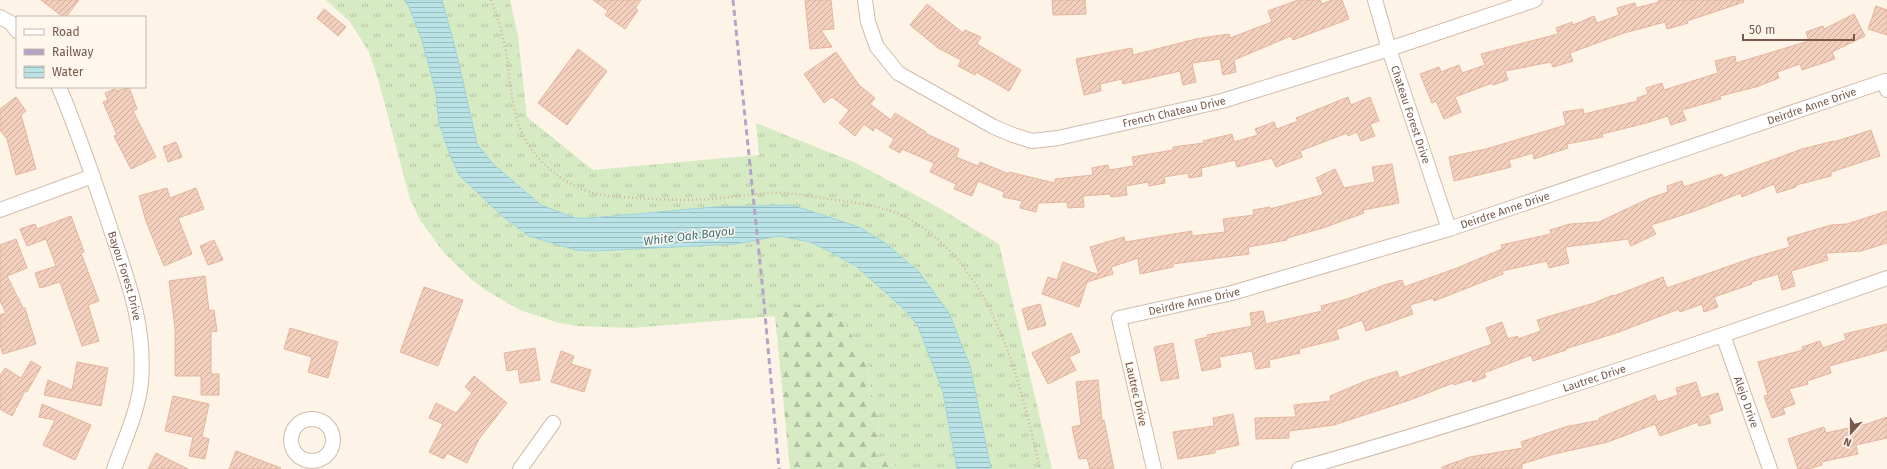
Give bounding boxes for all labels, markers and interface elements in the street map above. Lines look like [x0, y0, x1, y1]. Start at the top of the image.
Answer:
legend [16, 16, 146, 88]
scale bar [1743, 16, 1854, 42]
text: 50 m [1749, 23, 1775, 37]
text: Road [52, 25, 80, 39]
text: Railway [52, 45, 93, 59]
street label: Chateau Forest Drive [1388, 64, 1433, 165]
text: Water [52, 65, 84, 79]
street label: Deirdre Anne Drive [1765, 85, 1858, 127]
street label: French Chateau Drive [1121, 94, 1227, 130]
street label: Deirdre Anne Drive [1459, 189, 1551, 231]
water label: White Oak Bayou [643, 223, 736, 249]
street label: Bayou Forest Drive [105, 229, 144, 322]
street label: Deirdre Anne Drive [1147, 284, 1242, 318]
street label: Lautrec Drive [1122, 361, 1150, 427]
street label: Lautrec Drive [1561, 362, 1628, 394]
street label: Alejo Drive [1731, 374, 1762, 430]
north arrow [1831, 413, 1871, 453]
text: N [1842, 434, 1853, 449]

